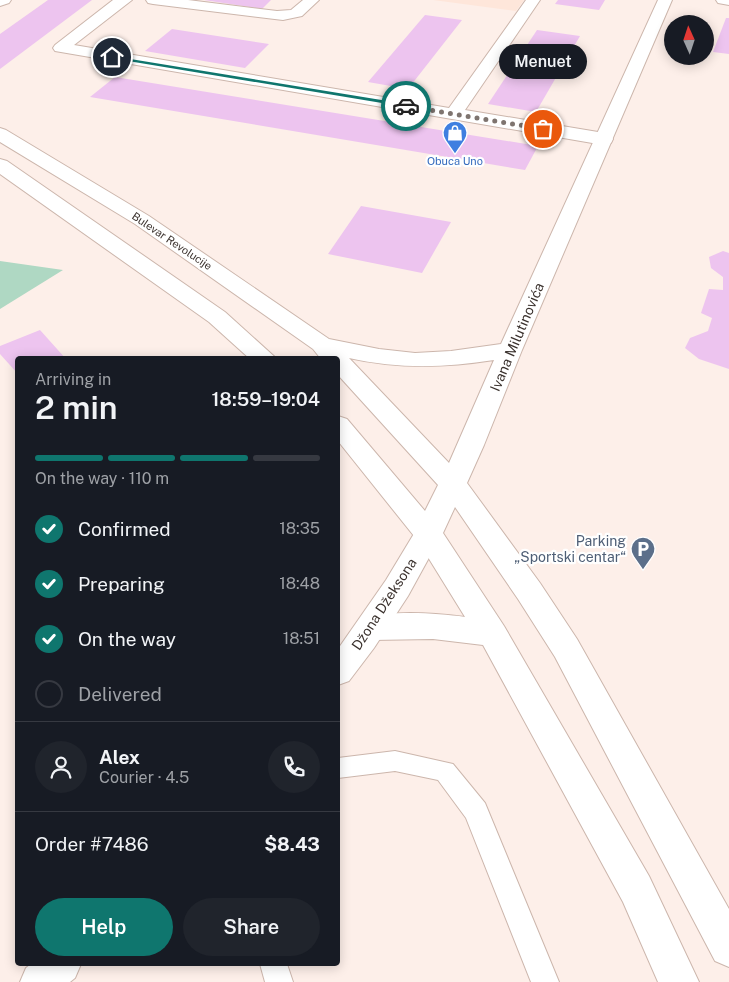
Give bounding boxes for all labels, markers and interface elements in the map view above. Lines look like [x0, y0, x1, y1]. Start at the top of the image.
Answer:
north arrow [664, 15, 714, 65]
map controls [664, 15, 714, 65]
pin [91, 36, 133, 78]
icon: home [98, 43, 126, 71]
callout: Menuet [499, 44, 587, 79]
text: Menuet [514, 52, 572, 71]
courier [381, 81, 431, 131]
icon: car [392, 92, 420, 120]
pin [522, 108, 564, 150]
icon: bag [529, 115, 557, 143]
shop icon: Obuca Uno [442, 120, 468, 154]
place label: Obuca Uno [427, 155, 483, 167]
street label: Bulevar Revolucije [130, 210, 214, 272]
street label: Ivana Milutinovića [487, 280, 547, 394]
text: Arriving in [35, 370, 111, 389]
text: 18:59–19:04 [211, 388, 320, 410]
text: 2 min [35, 389, 118, 426]
text: On the way · 110 m [35, 469, 169, 488]
icon: check [35, 515, 63, 543]
text: Confirmed [78, 518, 171, 540]
text: 18:35 [279, 519, 320, 538]
place label: Parking „Sportski centar“ [514, 533, 626, 565]
parking icon: Parking „Sportski centar“ [630, 536, 656, 570]
street label: Džona Džeksona [348, 555, 420, 653]
icon: check [35, 570, 63, 598]
text: Preparing [78, 573, 165, 595]
text: 18:48 [279, 574, 320, 593]
icon: check [35, 625, 63, 653]
text: On the way [78, 628, 176, 650]
text: 18:51 [283, 629, 320, 648]
text: Delivered [78, 683, 162, 705]
button: person [35, 741, 87, 793]
button: phone [268, 741, 320, 793]
text: Alex [99, 746, 140, 768]
text: Courier · 4.5 [99, 768, 189, 787]
text: Order #7486 [35, 833, 149, 855]
text: $8.43 [264, 833, 320, 855]
button: Help [35, 898, 173, 956]
button: Share [183, 898, 320, 956]

